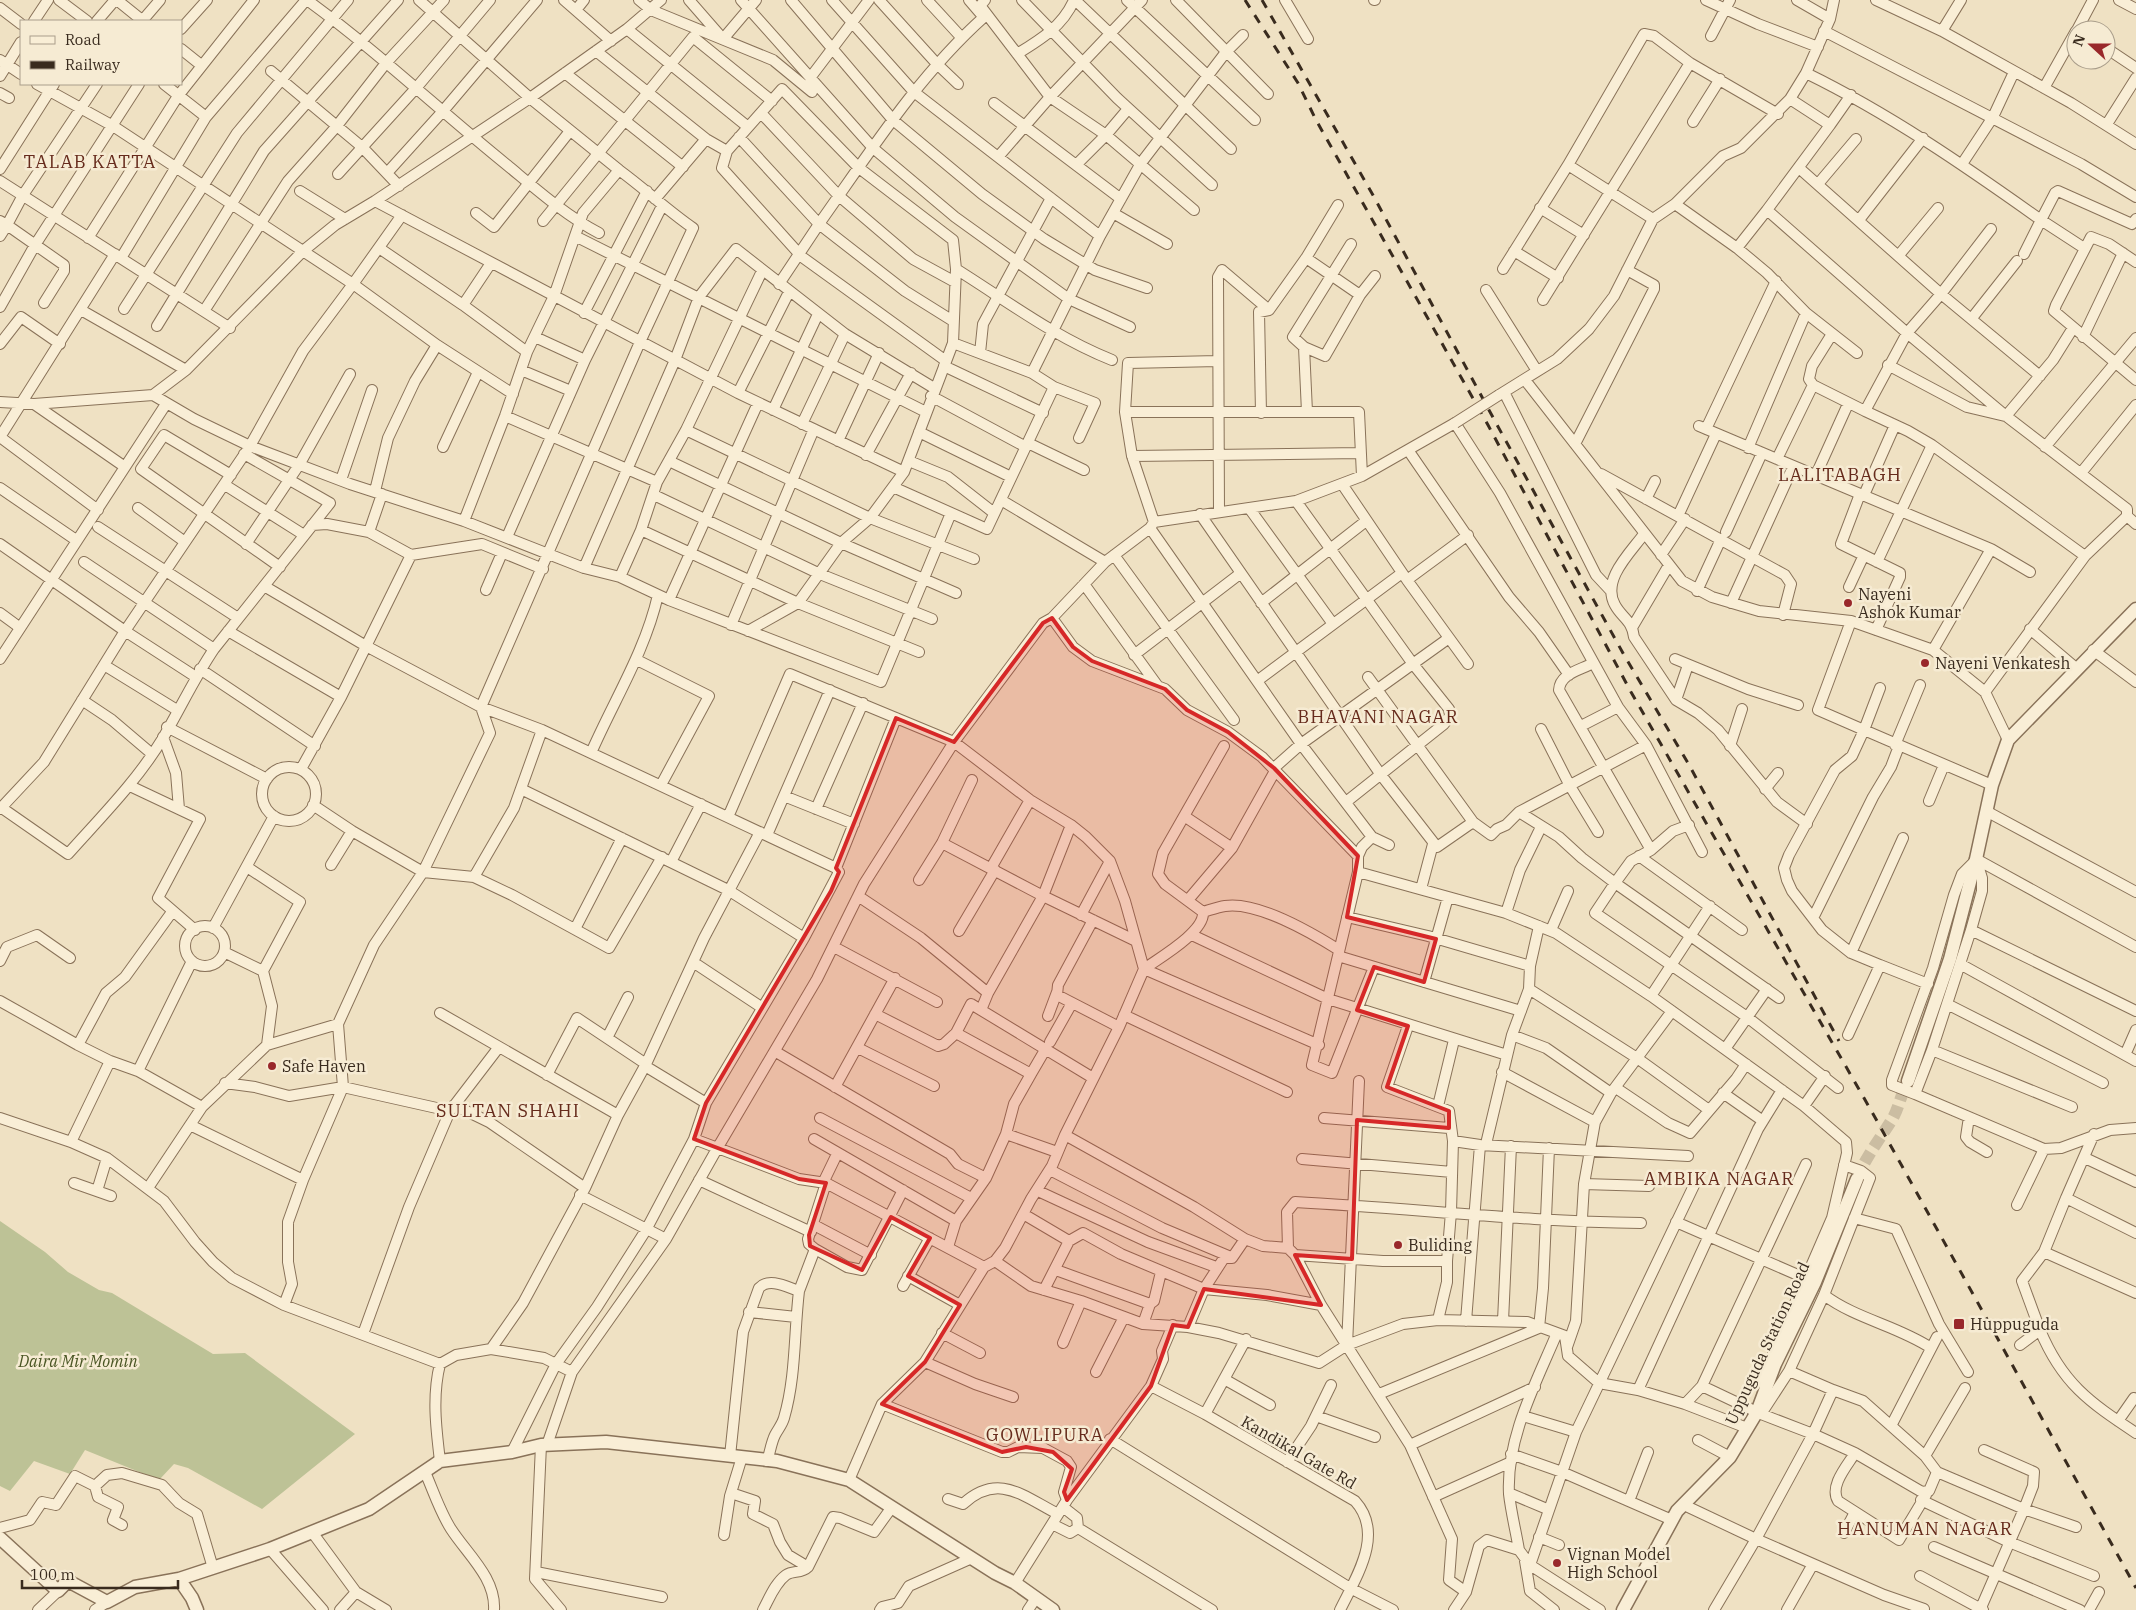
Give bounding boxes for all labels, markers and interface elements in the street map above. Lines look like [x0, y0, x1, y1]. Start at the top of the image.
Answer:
legend [20, 20, 182, 85]
north arrow [2066, 20, 2116, 70]
text: Road [65, 30, 101, 49]
text: N [2068, 32, 2089, 49]
text: Railway [65, 55, 120, 74]
district label: TALAB KATTA [24, 150, 156, 173]
district label: LALITABAGH [1778, 463, 1902, 486]
place label: Nayeni Ashok Kumar [1858, 584, 1961, 622]
marker: Nayeni Ashok Kumar [1842, 597, 1854, 609]
place label: Nayeni Venkatesh [1935, 653, 2070, 673]
marker: Nayeni Venkatesh [1919, 657, 1931, 669]
district label: BHAVANI NAGAR [1297, 705, 1459, 728]
place label: Safe Haven [282, 1056, 366, 1076]
marker: Safe Haven [266, 1060, 278, 1072]
district label: SULTAN SHAHI [436, 1099, 580, 1122]
district label: AMBIKA NAGAR [1644, 1167, 1794, 1190]
place label: Buliding [1408, 1235, 1472, 1255]
marker: Buliding [1392, 1239, 1404, 1251]
street label: Uppuguda Station Road [1720, 1258, 1814, 1428]
place label: Huppuguda [1970, 1314, 2059, 1334]
marker: Huppuguda [1952, 1317, 1966, 1331]
park label: Daira Mir Momin [18, 1351, 138, 1371]
street label: Kandikal Gate Rd [1238, 1411, 1360, 1493]
district label: GOWLIPURA [986, 1423, 1104, 1446]
district label: HANUMAN NAGAR [1837, 1517, 2013, 1540]
place label: Vignan Model High School [1567, 1544, 1670, 1582]
marker: Vignan Model High School [1551, 1557, 1563, 1569]
scale bar [22, 1558, 179, 1590]
text: 100 m [30, 1565, 75, 1584]

